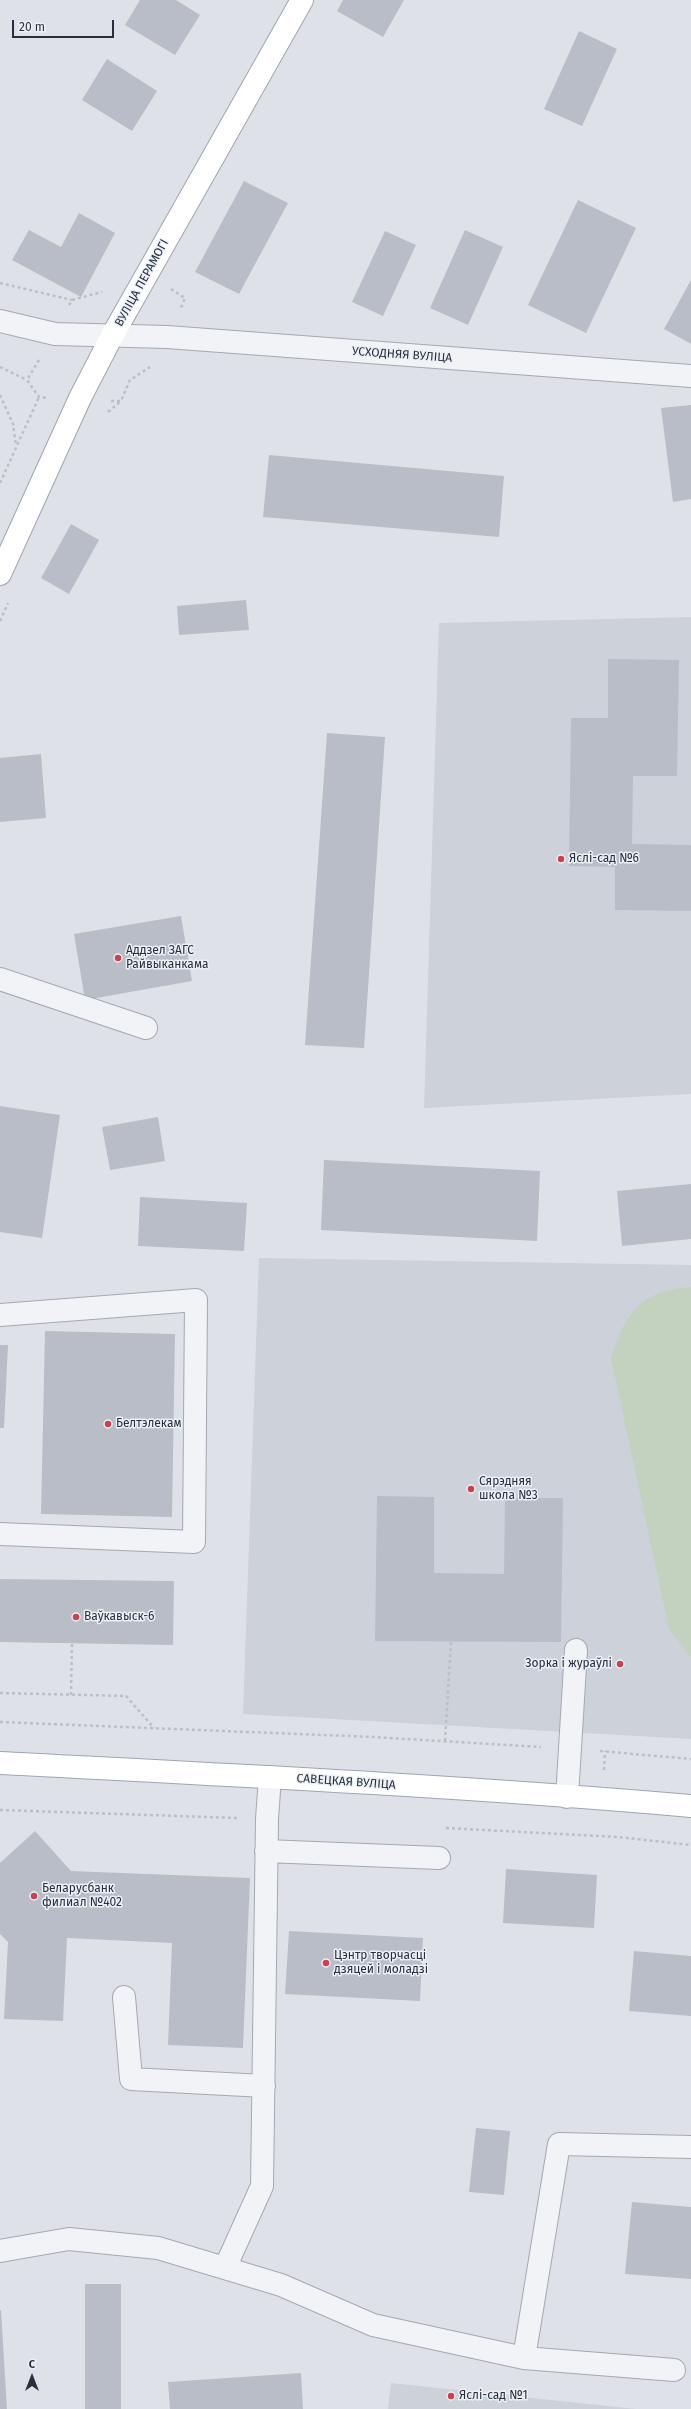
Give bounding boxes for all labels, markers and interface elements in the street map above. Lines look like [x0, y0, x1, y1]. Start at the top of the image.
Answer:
scale bar [14, 12, 116, 38]
text: 20 m [19, 20, 45, 34]
street label: ВУЛІЦА ПЕРАМОГІ [112, 237, 172, 329]
street label: УСХОДНЯЯ ВУЛІЦА [351, 344, 453, 366]
place label: Яслі-сад №6 [569, 852, 639, 866]
marker: Яслі-сад №6 [556, 854, 566, 864]
place label: Аддзел ЗАГС Райвыканкама [126, 944, 208, 972]
marker: Аддзел ЗАГС Райвыканкама [113, 953, 123, 963]
place label: Белтэлекам [116, 1417, 181, 1431]
marker: Белтэлекам [103, 1419, 113, 1429]
place label: Сярэдняя школа №3 [479, 1475, 538, 1503]
marker: Сярэдняя школа №3 [466, 1484, 476, 1494]
place label: Ваўкавыск-6 [84, 1610, 154, 1624]
marker: Ваўкавыск-6 [71, 1612, 81, 1622]
place label: Зорка і жураўлі [525, 1657, 612, 1671]
marker: Зорка і жураўлі [615, 1659, 625, 1669]
street label: САВЕЦКАЯ ВУЛІЦА [296, 1771, 396, 1793]
place label: Беларусбанк филиал №402 [42, 1882, 122, 1910]
marker: Беларусбанк филиал №402 [29, 1891, 39, 1901]
place label: Цэнтр творчасці дзяцей і моладзі [334, 1949, 428, 1977]
marker: Цэнтр творчасці дзяцей і моладзі [321, 1958, 331, 1968]
north arrow [12, 2357, 52, 2397]
text: С [29, 2358, 35, 2371]
place label: Яслі-сад №1 [459, 2389, 528, 2403]
marker: Яслі-сад №1 [446, 2391, 456, 2401]

